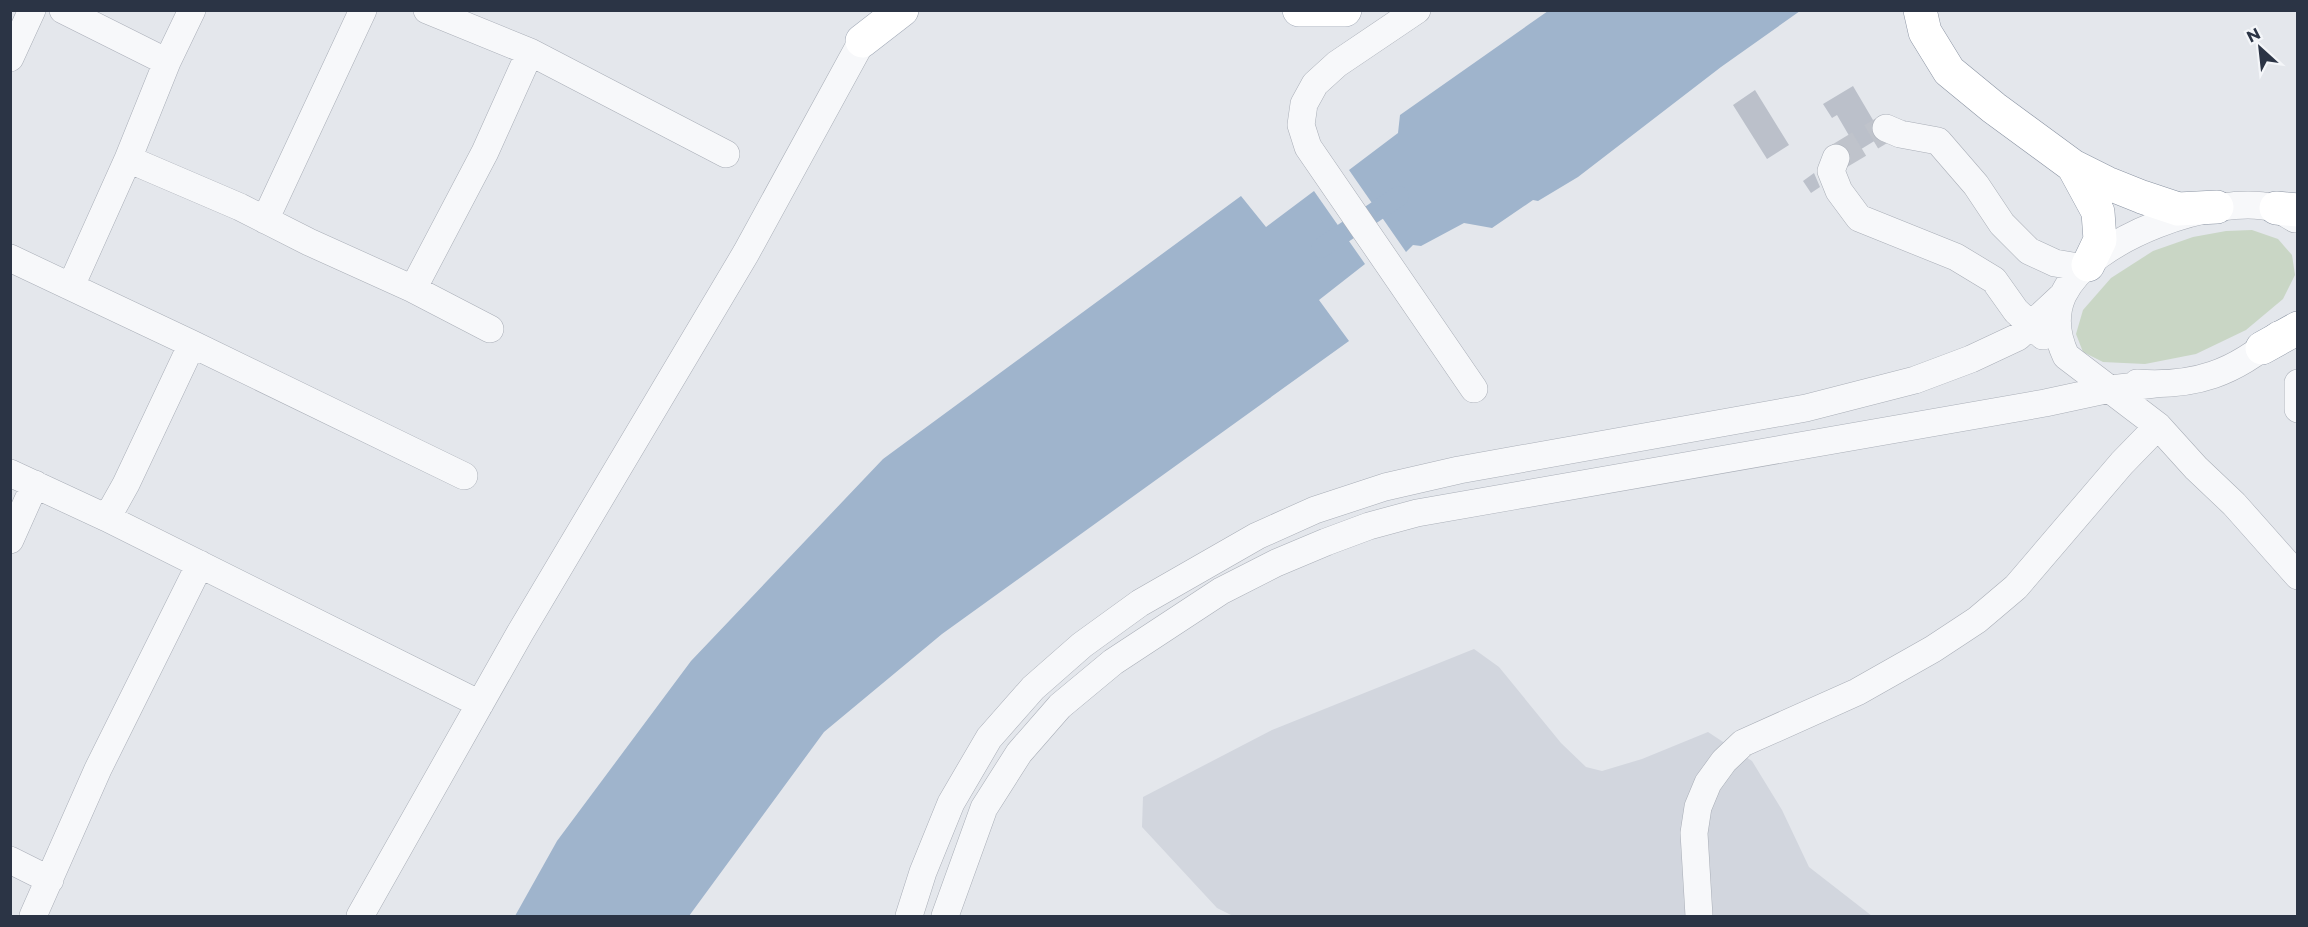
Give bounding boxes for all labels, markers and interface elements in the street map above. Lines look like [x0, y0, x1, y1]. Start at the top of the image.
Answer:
north arrow [2230, 18, 2290, 78]
text: N [2243, 24, 2263, 46]

